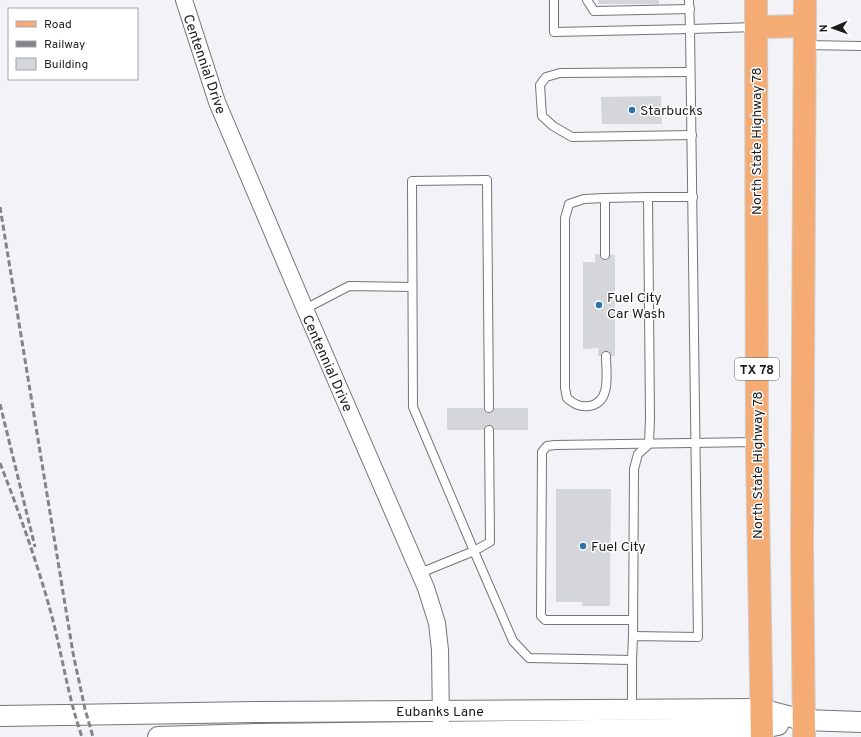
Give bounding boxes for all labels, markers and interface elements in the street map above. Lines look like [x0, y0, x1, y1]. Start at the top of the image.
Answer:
legend [8, 8, 138, 80]
north arrow [813, 8, 853, 48]
street label: Centennial Drive [179, 12, 229, 117]
text: Road [44, 17, 72, 33]
text: N [817, 24, 831, 33]
text: Railway [44, 37, 85, 53]
text: Building [44, 57, 88, 73]
street label: North State Highway 78 [749, 67, 766, 215]
place label: Starbucks [640, 103, 703, 120]
marker: Starbucks [627, 105, 637, 115]
place label: Fuel City Car Wash [607, 290, 665, 323]
marker: Fuel City Car Wash [594, 300, 604, 310]
street label: Centennial Drive [298, 313, 356, 415]
road number: TX 78 [735, 358, 779, 380]
street label: North State Highway 78 [750, 391, 767, 539]
place label: Fuel City [591, 539, 646, 556]
marker: Fuel City [578, 541, 588, 551]
street label: Eubanks Lane [396, 704, 484, 721]

